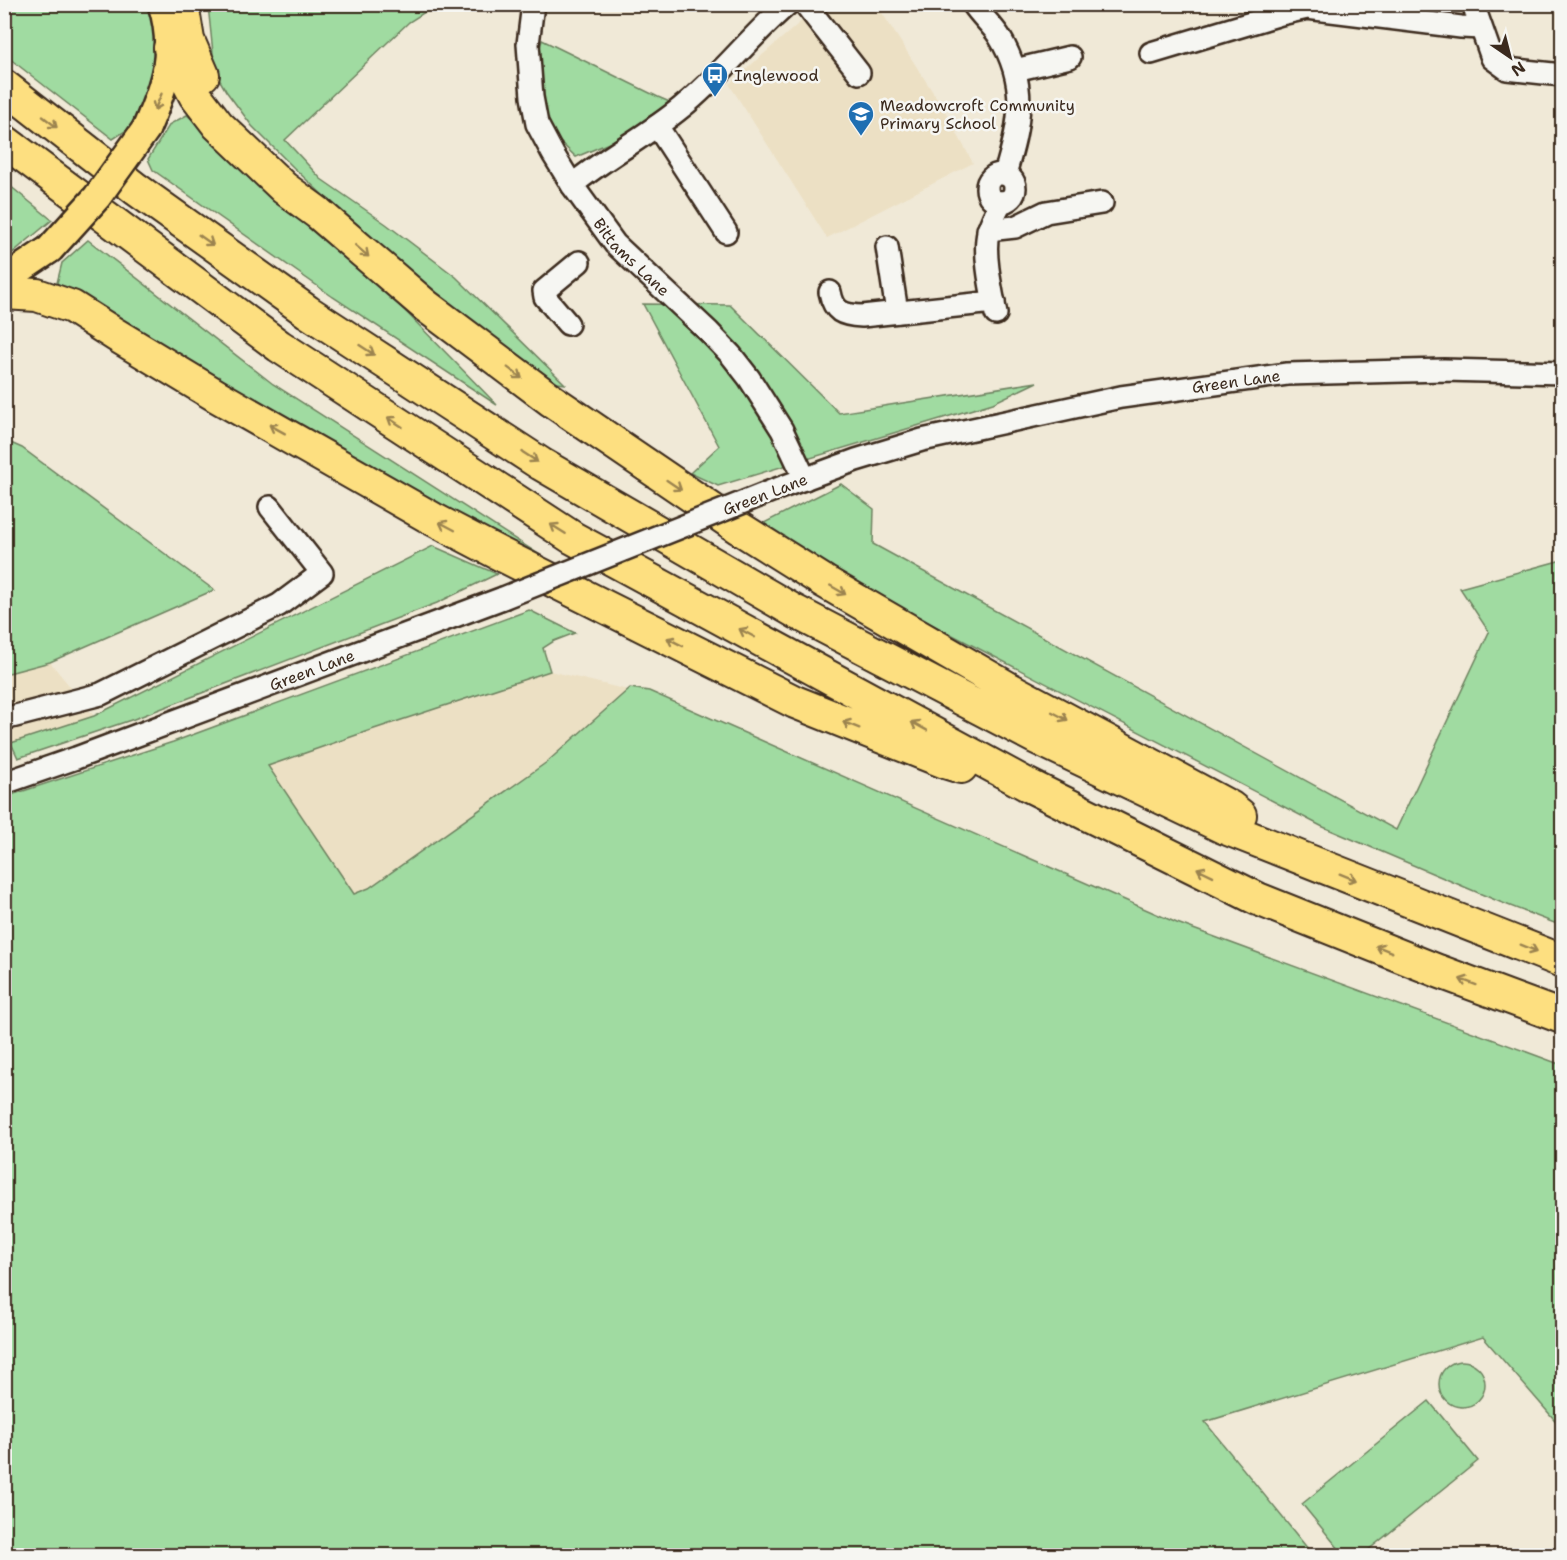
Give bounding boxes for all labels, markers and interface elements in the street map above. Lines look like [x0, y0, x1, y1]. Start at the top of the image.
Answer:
north arrow [1480, 27, 1540, 87]
text: N [1507, 57, 1530, 81]
bus stop icon: Inglewood [700, 60, 730, 98]
place label: Inglewood [734, 65, 819, 86]
one-way arrow [151, 93, 163, 111]
place label: Meadowcroft Community Primary School [880, 95, 1075, 134]
school or university icon: Meadowcroft Community Primary School [846, 99, 876, 137]
one-way arrow [42, 116, 58, 129]
street label: Bittams Lane [588, 214, 674, 301]
one-way arrow [198, 234, 214, 246]
one-way arrow [354, 244, 369, 258]
one-way arrow [358, 344, 375, 357]
street label: Green Lane [1190, 365, 1282, 398]
one-way arrow [506, 366, 522, 379]
one-way arrow [387, 416, 404, 428]
one-way arrow [269, 423, 286, 435]
one-way arrow [521, 451, 538, 463]
street label: Green Lane [720, 469, 811, 520]
one-way arrow [665, 479, 682, 491]
one-way arrow [438, 520, 456, 531]
one-way arrow [550, 523, 567, 535]
one-way arrow [829, 584, 846, 596]
one-way arrow [739, 627, 757, 638]
one-way arrow [666, 636, 684, 647]
street label: Green Lane [266, 645, 357, 696]
one-way arrow [1051, 710, 1068, 722]
one-way arrow [842, 719, 861, 730]
one-way arrow [911, 720, 928, 732]
one-way arrow [1196, 866, 1214, 878]
one-way arrow [1338, 872, 1356, 883]
one-way arrow [1375, 943, 1393, 954]
one-way arrow [1519, 943, 1538, 954]
one-way arrow [1459, 976, 1478, 987]

